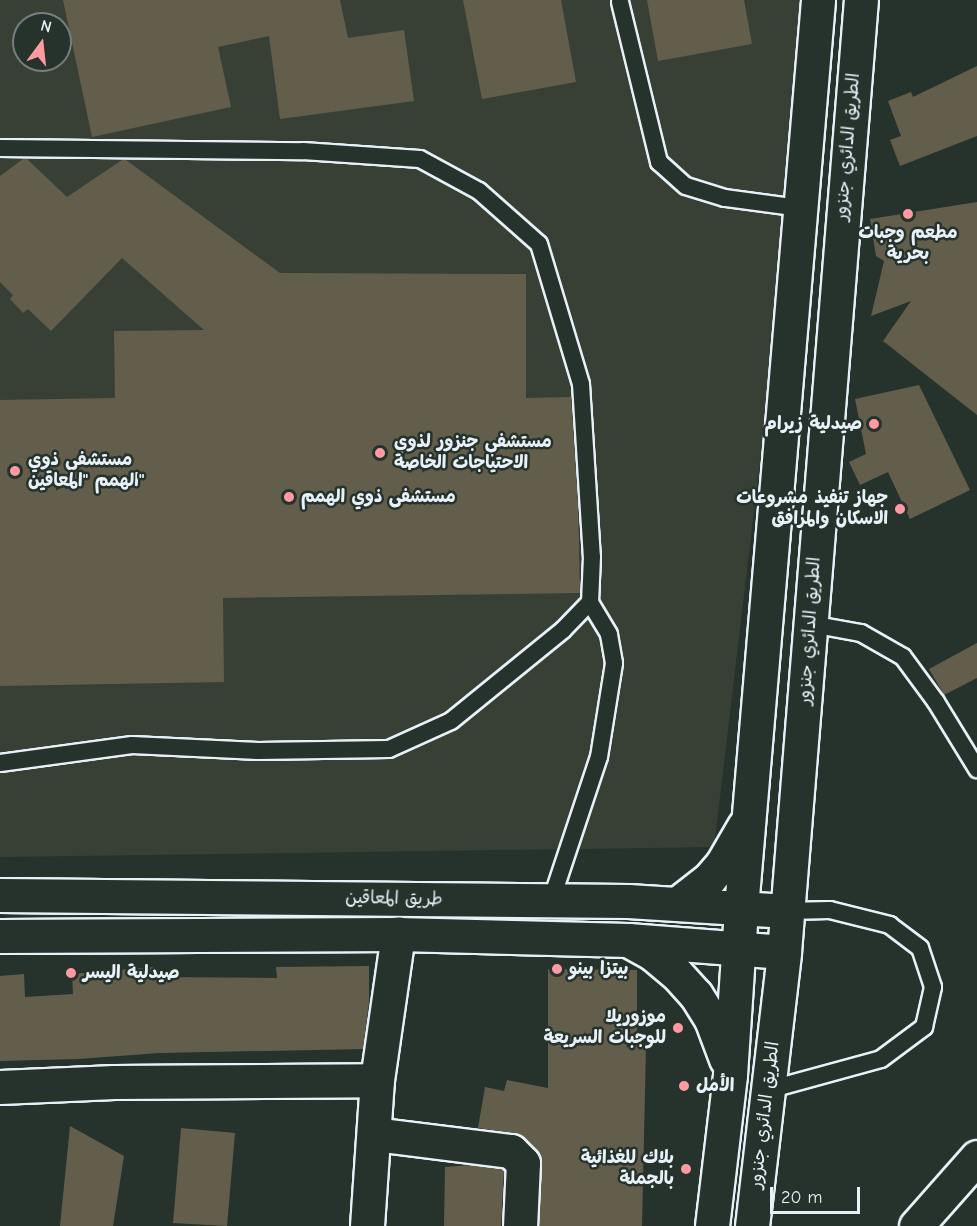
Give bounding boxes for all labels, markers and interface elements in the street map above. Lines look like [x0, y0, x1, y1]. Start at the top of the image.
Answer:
north arrow [12, 12, 72, 72]
text: N [39, 17, 54, 37]
street label: الطريق الدائري جنزور [831, 72, 865, 222]
marker: مطعم وجبات بحرية [901, 207, 915, 221]
place label: مطعم وجبات بحرية [858, 223, 958, 266]
place label: صيدلية زيرام [765, 413, 862, 435]
marker: صيدلية زيرام [867, 417, 881, 431]
place label: مستشفي جنزور لذوي الاحتياجات الخاصة [394, 432, 552, 474]
marker: مستشفي جنزور لذوي الاحتياجات الخاصة [371, 444, 389, 462]
place label: مستشفى ذوي الهمم "المعاقين" [28, 450, 145, 492]
marker: مستشفى ذوي الهمم "المعاقين" [6, 462, 24, 480]
place label: مستشفى ذوي الهمم [301, 486, 456, 508]
place label: جهاز تنفيذ مشروعات الاسكان والمرافق [736, 488, 888, 530]
marker: مستشفى ذوي الهمم [282, 490, 296, 504]
marker: جهاز تنفيذ مشروعات الاسكان والمرافق [893, 502, 907, 516]
street label: الطريق الدائري جنزور [794, 556, 826, 706]
street label: طريق المعاقين [345, 887, 443, 911]
place label: بيتزا بينو [569, 958, 628, 980]
place label: صيدلية اليسر [83, 962, 180, 984]
marker: بيتزا بينو [550, 962, 564, 976]
marker: صيدلية اليسر [64, 966, 78, 980]
place label: موزوريلا للوجبات السريعة [543, 1007, 666, 1050]
marker: موزوريلا للوجبات السريعة [671, 1021, 685, 1035]
street label: الطريق الدائري جنزور [745, 1040, 785, 1190]
place label: الأمل [696, 1075, 734, 1097]
marker: الأمل [677, 1079, 691, 1093]
place label: بلاك للغذائية بالجملة [581, 1148, 674, 1190]
marker: بلاك للغذائية بالجملة [679, 1162, 693, 1176]
scale bar [773, 1175, 863, 1213]
text: 20 m [781, 1187, 822, 1208]

